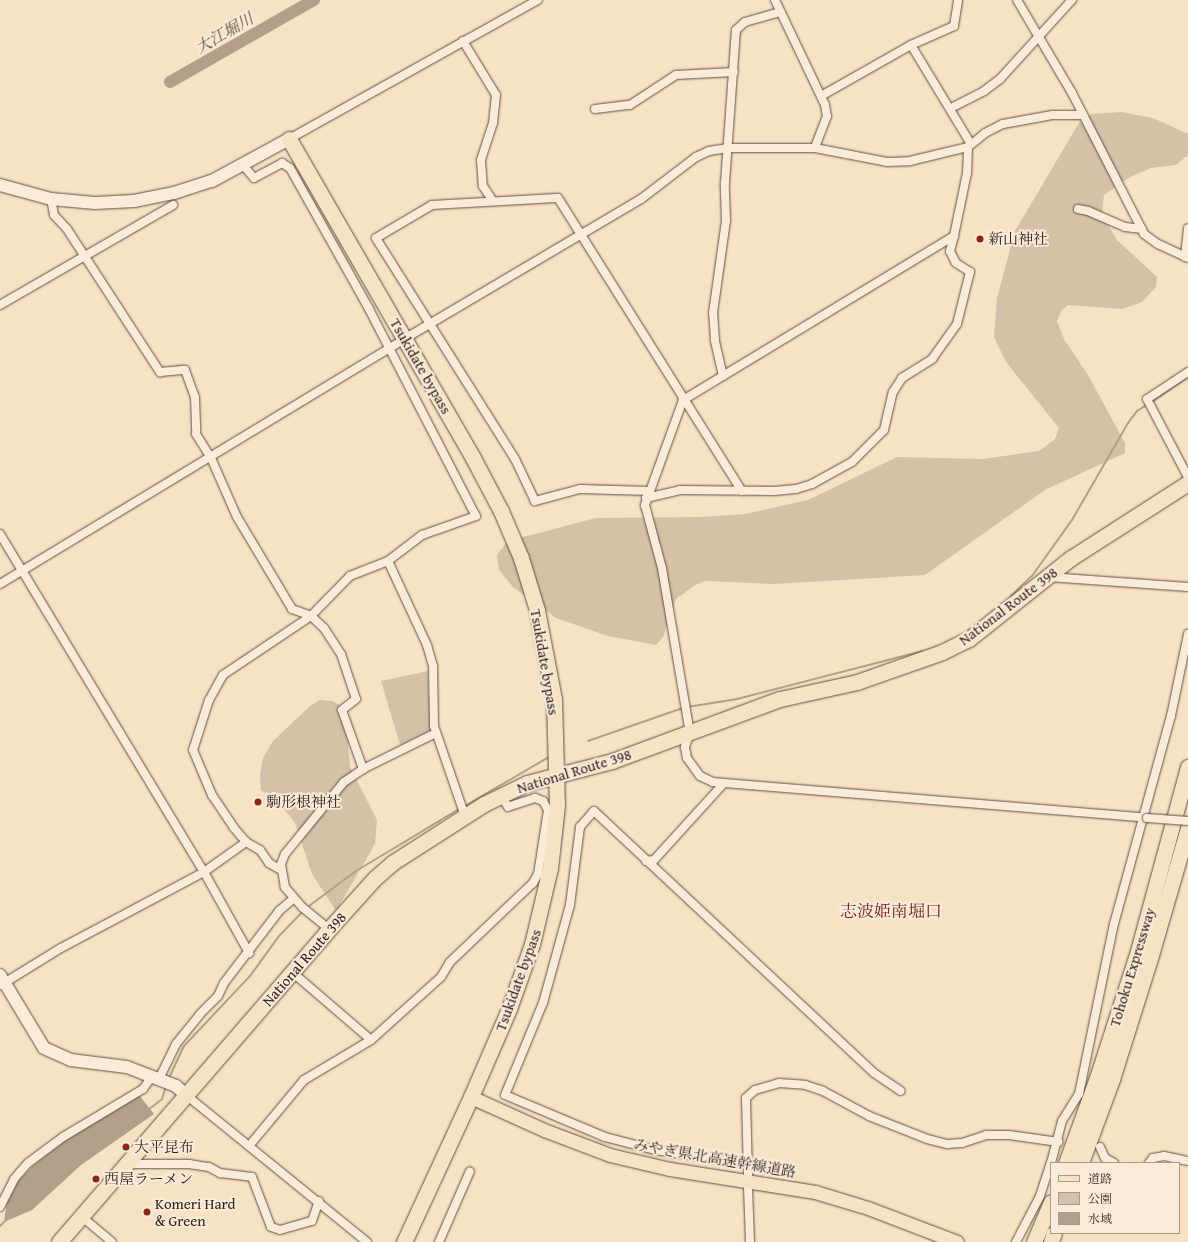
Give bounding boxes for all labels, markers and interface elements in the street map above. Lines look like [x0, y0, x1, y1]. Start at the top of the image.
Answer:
water label: 大江堀川 [191, 9, 257, 57]
place label: 新山神社 [988, 230, 1048, 248]
marker: 新山神社 [975, 234, 985, 244]
street label: Tsukidate bypass [386, 315, 456, 417]
street label: National Route 398 [955, 563, 1061, 649]
street label: Tsukidate bypass [527, 608, 563, 716]
street label: National Route 398 [515, 745, 633, 797]
place label: 駒形根神社 [266, 793, 341, 811]
marker: 駒形根神社 [253, 797, 263, 807]
district label: 志波姫南堀口 [840, 901, 942, 921]
street label: Tohoku Expressway [1105, 905, 1159, 1029]
street label: National Route 398 [258, 908, 350, 1010]
street label: Tsukidate bypass [491, 926, 545, 1034]
street label: みやぎ県北高速幹線道路 [632, 1135, 798, 1181]
place label: 大平昆布 [134, 1138, 194, 1156]
marker: 大平昆布 [121, 1142, 131, 1152]
legend [1050, 1162, 1180, 1234]
place label: 西屋ラーメン [104, 1170, 194, 1188]
text: 道路 [1088, 1170, 1112, 1187]
marker: 西屋ラーメン [91, 1174, 101, 1184]
text: 公園 [1088, 1190, 1112, 1207]
place label: Komeri Hard & Green [155, 1194, 236, 1229]
marker: Komeri Hard & Green [142, 1207, 152, 1217]
text: 水域 [1088, 1210, 1112, 1227]

